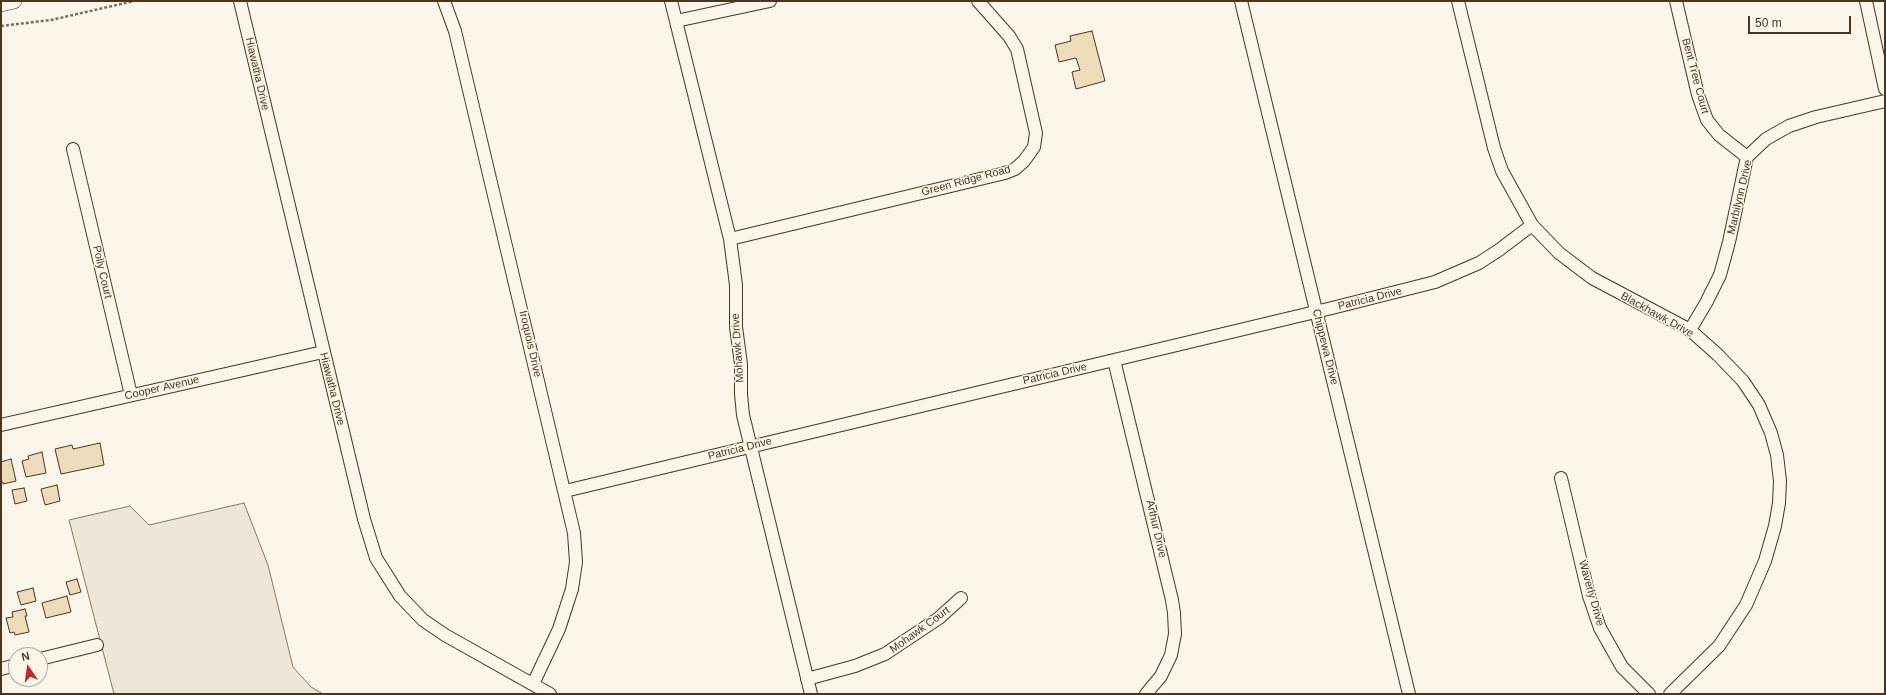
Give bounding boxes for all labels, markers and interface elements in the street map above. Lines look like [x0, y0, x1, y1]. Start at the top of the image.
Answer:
scale bar [1750, 8, 1853, 34]
text: 50 m [1755, 16, 1782, 30]
street label: Hiawatha Drive [242, 36, 272, 112]
street label: Bent Tree Court [1679, 37, 1711, 115]
street label: Marbilynn Drive [1725, 158, 1755, 236]
street label: Green Ridge Road [920, 163, 1012, 199]
street label: Polly Court [90, 244, 114, 300]
street label: Patricia Drive [1337, 285, 1403, 313]
street label: Blackhawk Drive [1618, 290, 1696, 340]
street label: Chippewa Drive [1309, 308, 1341, 386]
street label: Iroquois Drive [516, 309, 544, 379]
street label: Mohawk Drive [729, 313, 747, 383]
street label: Hiawatha Drive [317, 351, 347, 427]
street label: Patricia Drive [1022, 360, 1088, 388]
street label: Cooper Avenue [123, 373, 201, 403]
street label: Patricia Drive [707, 435, 773, 463]
street label: Arthur Drive [1143, 499, 1169, 559]
street label: Waverly Drive [1575, 558, 1607, 628]
street label: Mohawk Court [887, 604, 953, 656]
north arrow [8, 647, 48, 687]
text: N [20, 650, 31, 663]

